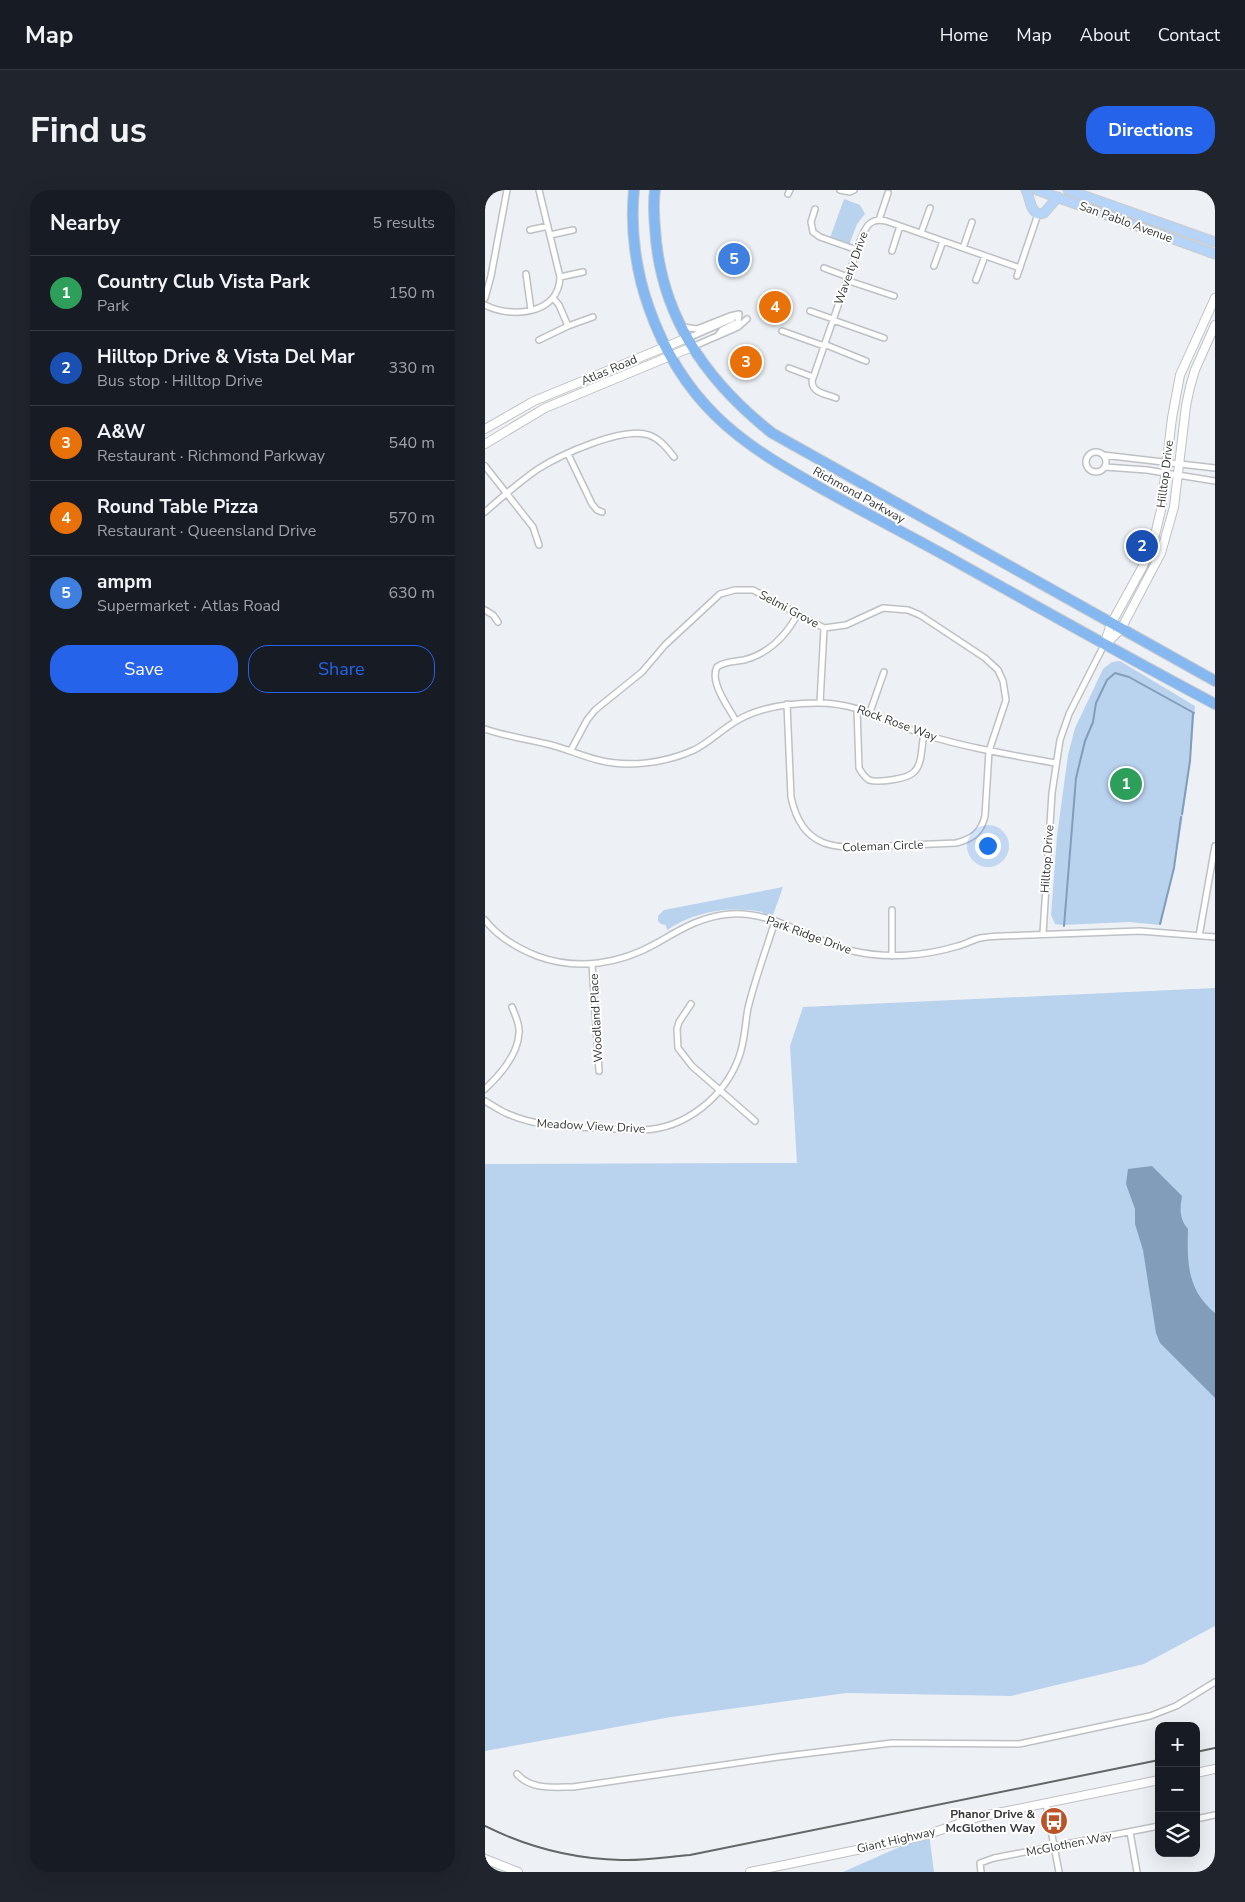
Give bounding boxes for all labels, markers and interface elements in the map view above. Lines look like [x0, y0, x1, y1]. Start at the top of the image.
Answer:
text: Map [25, 19, 73, 51]
text: Home [940, 23, 988, 47]
text: Map [1016, 23, 1052, 47]
text: About [1080, 23, 1130, 47]
text: Contact [1158, 23, 1220, 47]
button: Directions [1086, 106, 1215, 154]
text: Find us [30, 107, 147, 154]
street label: San Pablo Avenue [1077, 198, 1175, 246]
text: Nearby [50, 209, 120, 237]
text: 5 results [373, 212, 435, 234]
street label: Waverly Drive [830, 229, 872, 307]
pin: 5 [718, 240, 750, 278]
text: Country Club Vista Park [97, 269, 310, 295]
text: 1 [61, 282, 71, 304]
text: 150 m [388, 282, 435, 304]
pin: 4 [759, 288, 791, 326]
text: Park [97, 295, 129, 317]
pin: 3 [730, 343, 762, 381]
text: Hilltop Drive & Vista Del Mar [97, 344, 355, 370]
street label: Atlas Road [578, 351, 640, 389]
text: 2 [61, 357, 71, 379]
text: 330 m [388, 357, 435, 379]
text: Bus stop · Hilltop Drive [97, 370, 263, 392]
text: A&W [97, 419, 145, 445]
text: 3 [61, 432, 71, 454]
text: 540 m [388, 432, 435, 454]
street label: Hilltop Drive [1153, 439, 1177, 509]
text: Restaurant · Richmond Parkway [97, 445, 325, 467]
street label: Richmond Parkway [810, 463, 909, 527]
text: Round Table Pizza [97, 494, 258, 520]
text: 4 [61, 507, 71, 529]
text: 570 m [388, 507, 435, 529]
text: Restaurant · Queensland Drive [97, 520, 316, 542]
pin: 2 [1126, 527, 1158, 565]
text: ampm [97, 569, 152, 595]
text: 5 [61, 582, 71, 604]
text: 630 m [388, 582, 435, 604]
street label: Selmi Grove [756, 587, 822, 631]
text: Supermarket · Atlas Road [97, 595, 280, 617]
button: Save [50, 645, 238, 693]
button: Share [248, 645, 435, 693]
street label: Rock Rose Way [855, 701, 940, 745]
pin: 1 [1110, 765, 1142, 803]
street label: Hilltop Drive [1037, 824, 1057, 894]
your location [975, 833, 1001, 859]
street label: Coleman Circle [842, 837, 924, 855]
street label: Park Ridge Drive [764, 912, 854, 958]
street label: Woodland Place [586, 973, 606, 1063]
street label: Meadow View Drive [536, 1115, 646, 1137]
map controls [1155, 1722, 1200, 1857]
button: + [1155, 1722, 1200, 1767]
button: − [1155, 1767, 1200, 1812]
place label: Phanor Drive & McGlothen Way [946, 1806, 1036, 1836]
bus stop icon: Phanor Drive & McGlothen Way [1039, 1806, 1069, 1836]
button: layers [1155, 1812, 1200, 1857]
street label: Giant Highway [855, 1823, 938, 1857]
street label: McGlothen Way [1025, 1828, 1114, 1860]

